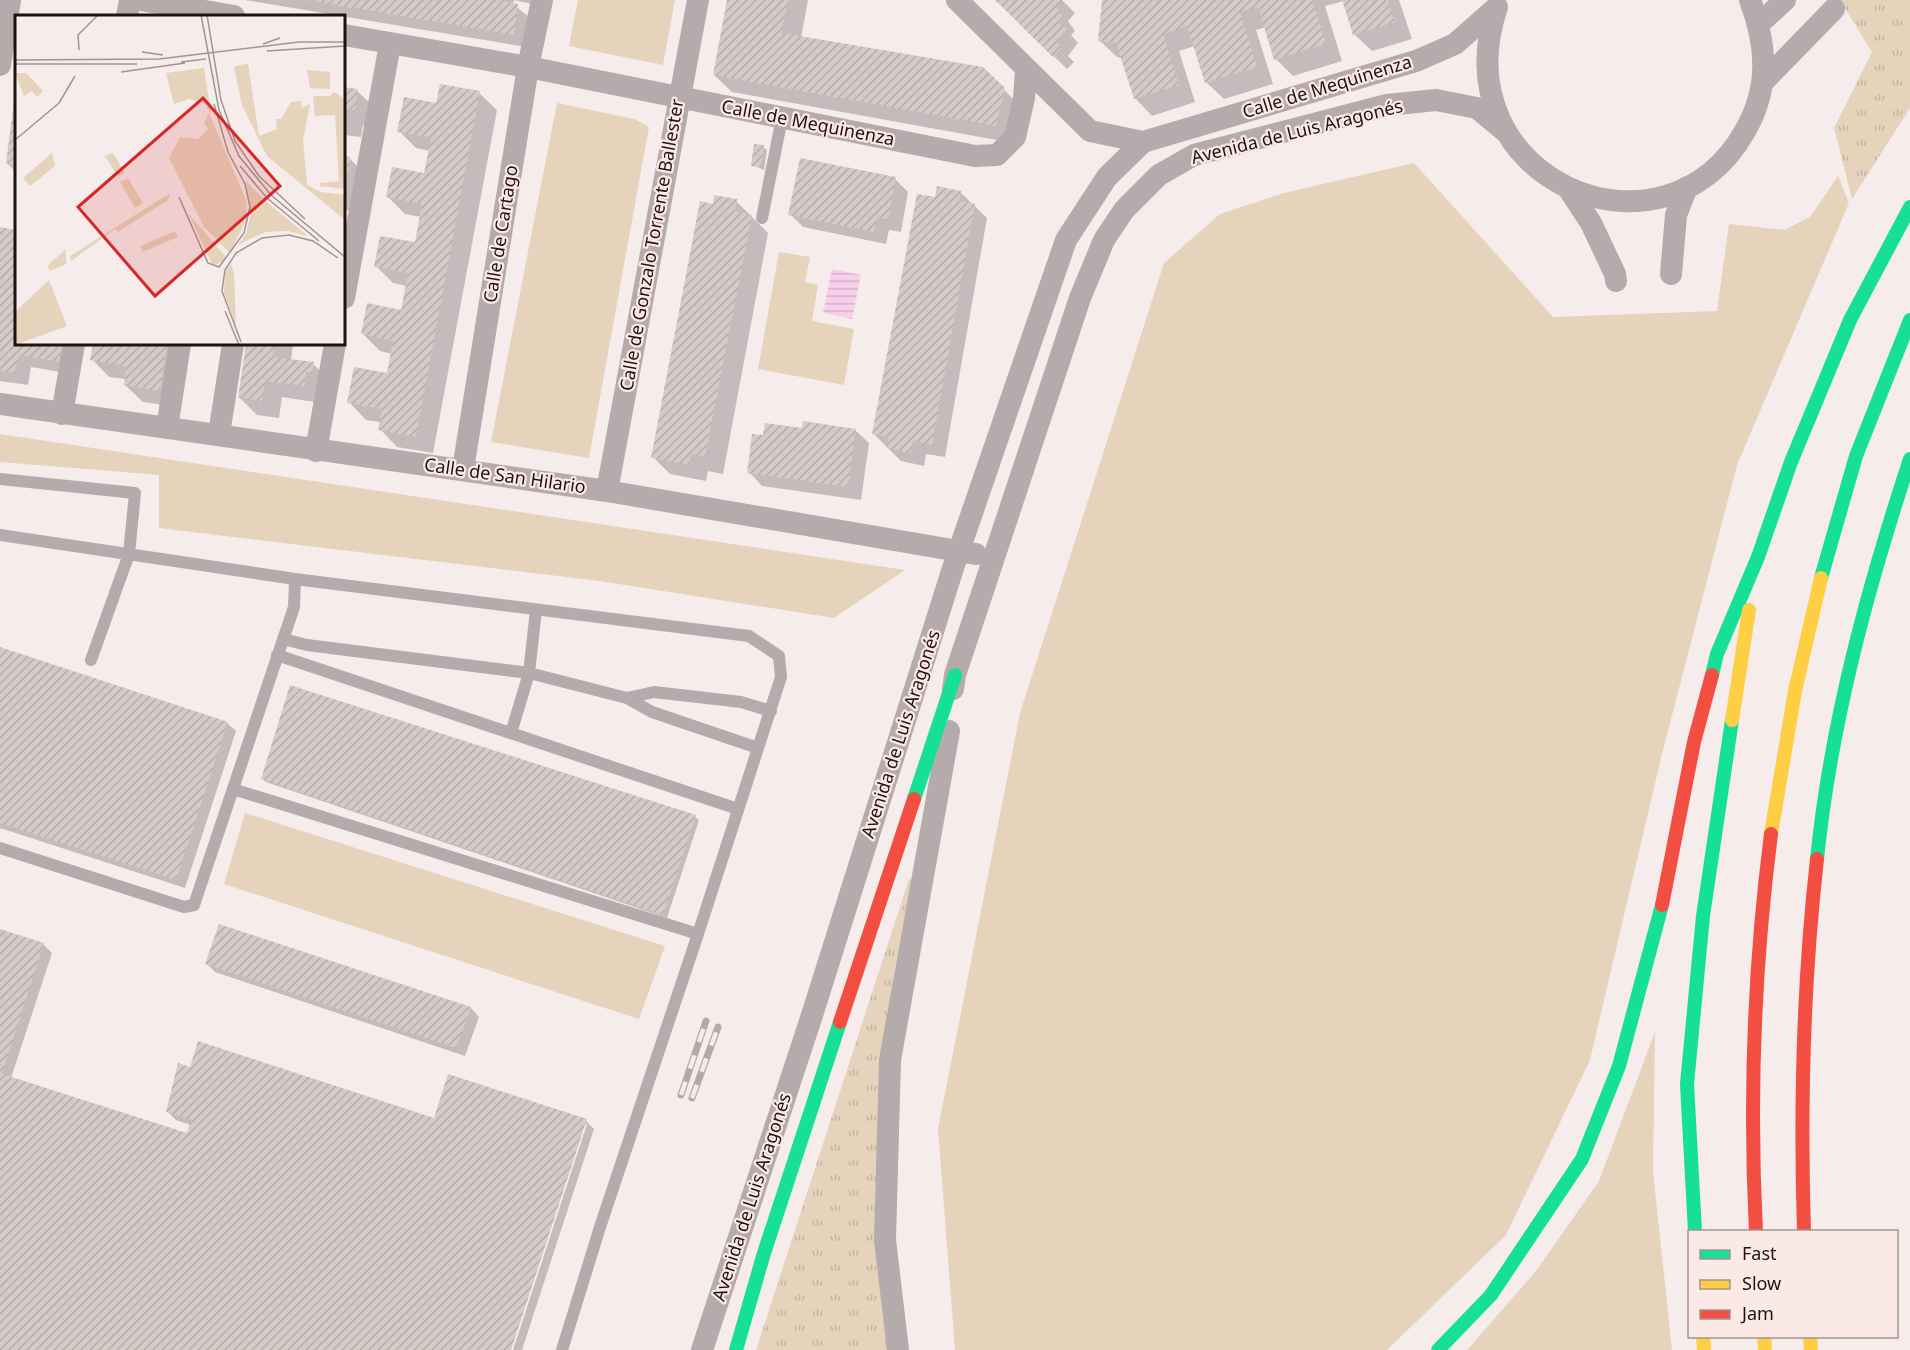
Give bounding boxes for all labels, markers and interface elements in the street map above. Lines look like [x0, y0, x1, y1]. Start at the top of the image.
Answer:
inset map [15, 15, 345, 345]
street label: Calle de Mequinenza [1239, 49, 1414, 123]
street label: Calle de Mequinenza [720, 93, 897, 151]
street label: Avenida de Luis Aragonés [1188, 93, 1405, 169]
street label: Calle de Gonzalo Torrente Ballester [613, 96, 689, 393]
street label: Calle de Cartago [477, 163, 523, 304]
street label: Calle de San Hilario [423, 452, 588, 498]
street label: Avenida de Luis Aragonés [855, 627, 945, 841]
street label: Avenida de Luis Aragonés [706, 1090, 796, 1304]
legend [1688, 1230, 1898, 1338]
text: Fast [1742, 1241, 1777, 1265]
text: Slow [1742, 1271, 1781, 1295]
text: Jam [1740, 1301, 1774, 1325]

